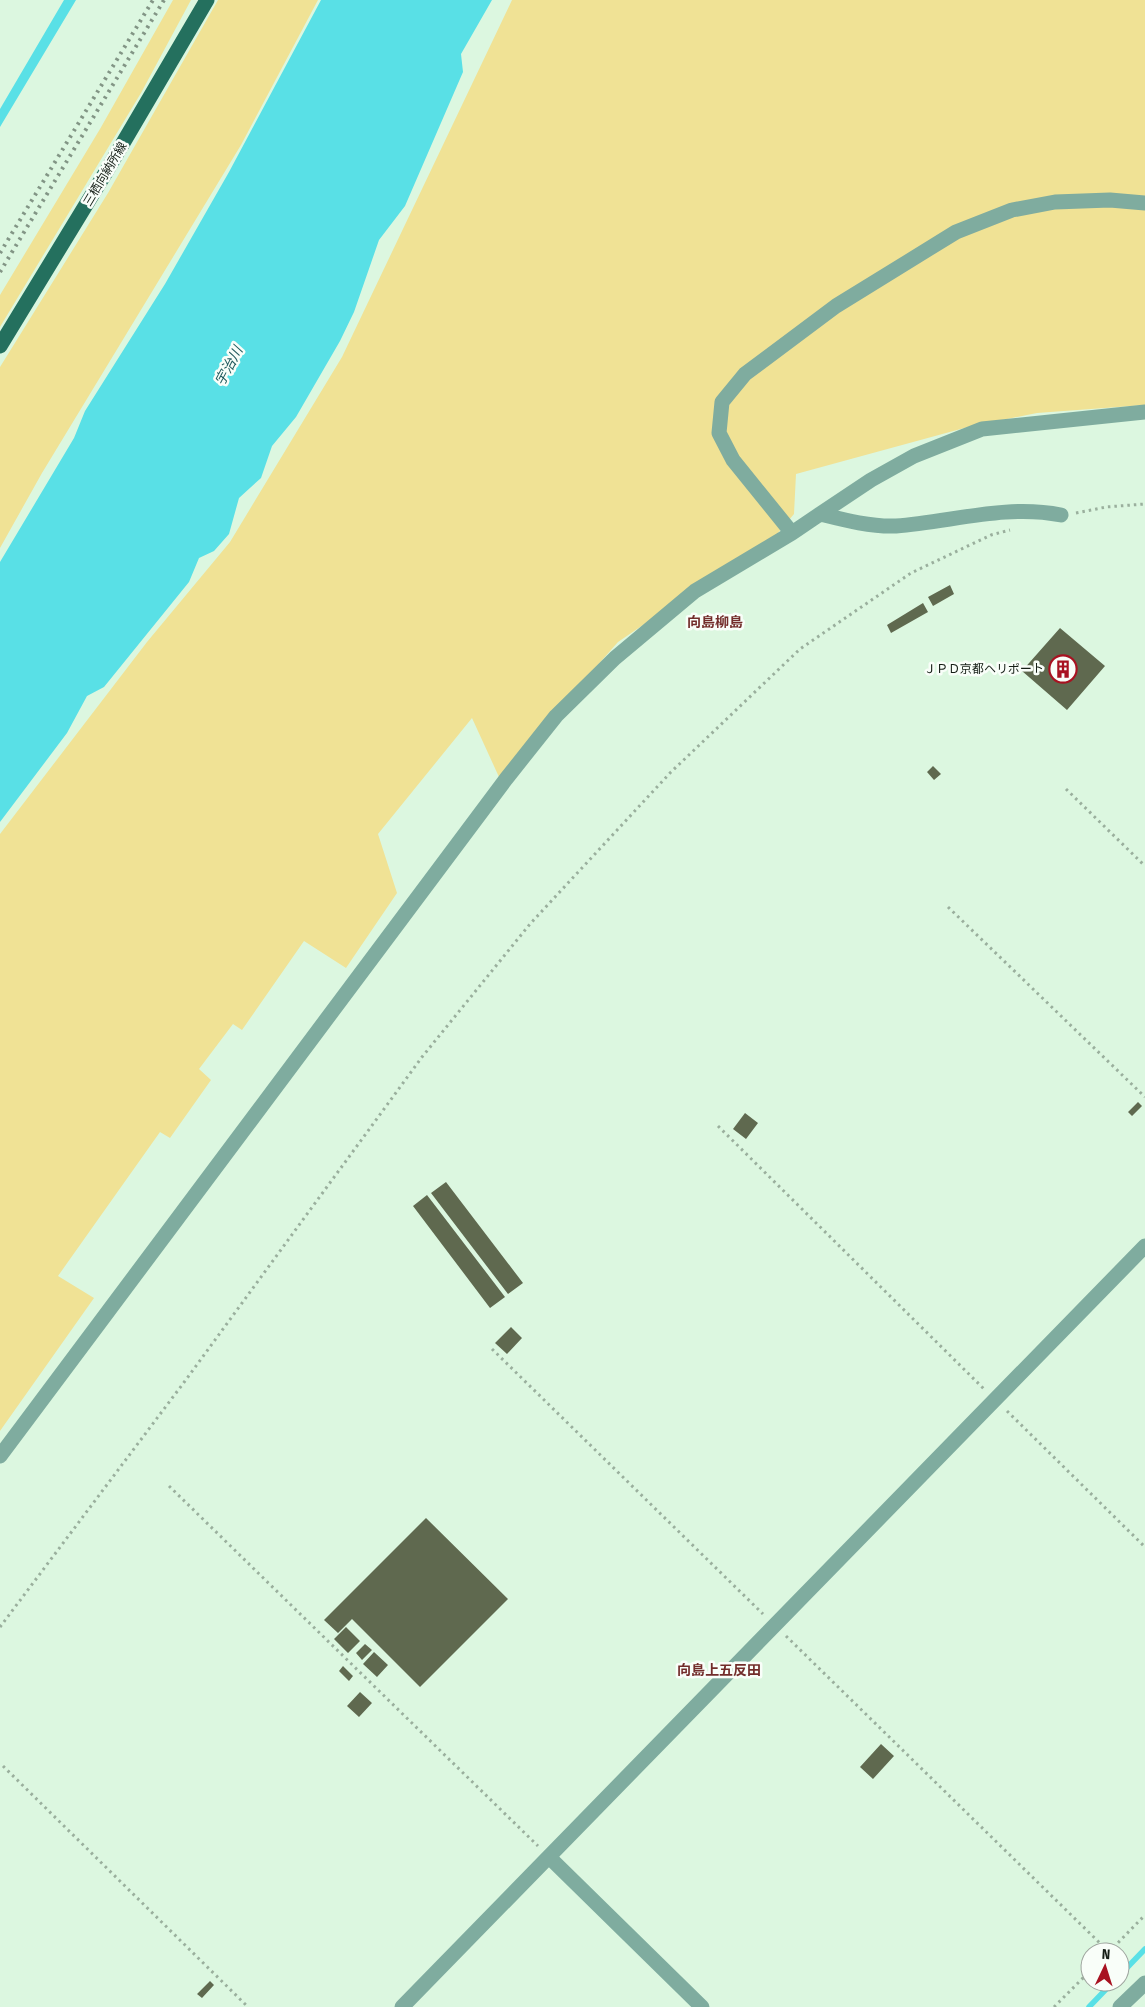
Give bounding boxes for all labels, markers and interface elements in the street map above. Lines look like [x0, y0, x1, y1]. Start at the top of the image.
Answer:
street label: 三栖向納所線 [80, 140, 130, 208]
water label: 宇治川 [212, 342, 247, 389]
district label: 向島柳島 [687, 614, 743, 631]
building icon: ＪＰＤ京都ヘリポート [1048, 654, 1078, 684]
place label: ＪＰＤ京都ヘリポート [924, 662, 1044, 676]
district label: 向島上五反田 [677, 1662, 761, 1679]
north arrow [1080, 1942, 1130, 1992]
text: N [1101, 1946, 1111, 1963]

